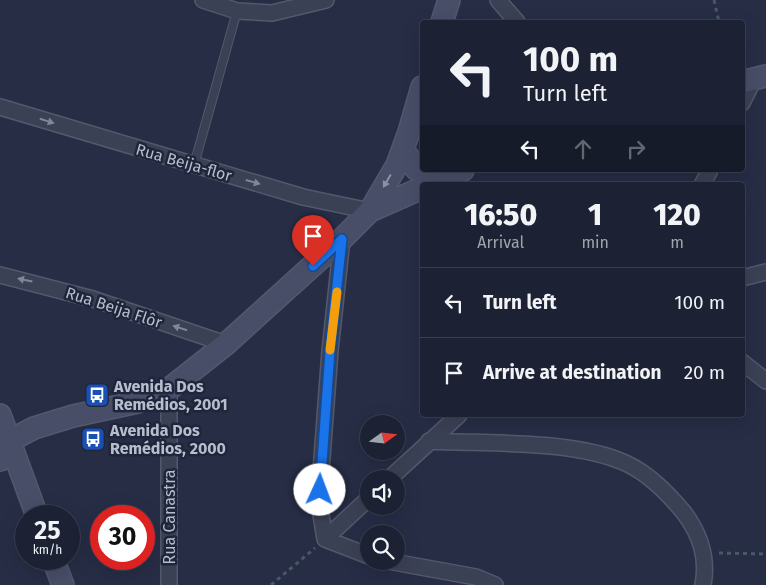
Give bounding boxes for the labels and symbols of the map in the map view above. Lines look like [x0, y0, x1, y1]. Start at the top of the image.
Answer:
one-way arrow [39, 118, 54, 126]
street label: Rua Beija-flor [134, 140, 235, 185]
one-way arrow [383, 174, 392, 187]
one-way arrow [245, 179, 260, 187]
pin [292, 215, 334, 266]
one-way arrow [17, 276, 33, 284]
street label: Rua Beija Flôr [63, 283, 165, 332]
one-way arrow [172, 324, 187, 332]
place label: Avenida Dos Remédios, 2001 [113, 377, 228, 414]
bus stop icon: Avenida Dos Remédios, 2001 [84, 382, 110, 408]
north arrow [360, 415, 405, 460]
place label: Avenida Dos Remédios, 2000 [109, 421, 226, 458]
bus stop icon: Avenida Dos Remédios, 2000 [80, 426, 106, 452]
position arrow [293, 463, 345, 515]
street label: Rua Canastra [160, 470, 179, 564]
speed limit sign: 30 [90, 505, 155, 570]

